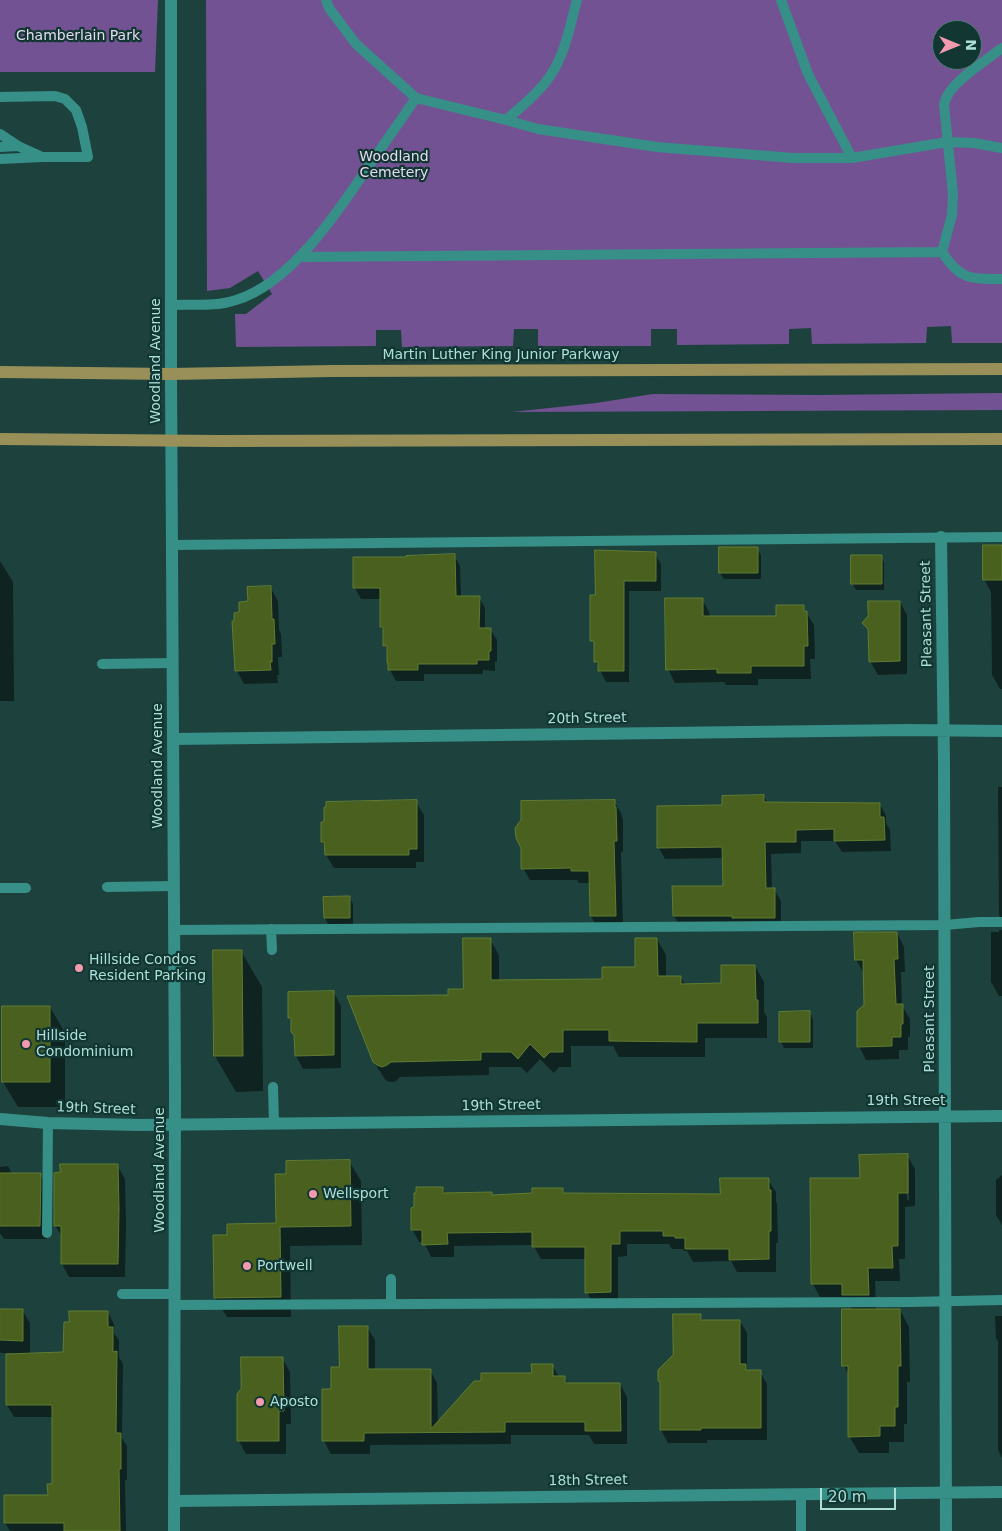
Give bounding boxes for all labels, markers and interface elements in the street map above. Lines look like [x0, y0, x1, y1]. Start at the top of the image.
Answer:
north arrow [932, 20, 982, 70]
park label: Chamberlain Park [16, 28, 140, 44]
text: N [963, 39, 979, 51]
park label: Woodland Cemetery [359, 149, 429, 182]
street label: Woodland Avenue [148, 298, 164, 424]
street label: Martin Luther King Junior Parkway [382, 347, 620, 363]
street label: Pleasant Street [918, 560, 936, 668]
street label: Woodland Avenue [150, 703, 166, 829]
street label: 20th Street [547, 710, 627, 728]
place label: Hillside Condos Resident Parking [89, 952, 206, 984]
marker: Hillside Condos Resident Parking [73, 962, 85, 974]
street label: Pleasant Street [922, 966, 938, 1072]
place label: Hillside Condominium [36, 1028, 133, 1060]
marker: Hillside Condominium [20, 1038, 32, 1050]
street label: 19th Street [866, 1093, 946, 1109]
street label: 19th Street [461, 1097, 541, 1115]
street label: 19th Street [56, 1099, 136, 1119]
street label: Woodland Avenue [152, 1107, 168, 1233]
place label: Wellsport [323, 1186, 388, 1202]
marker: Wellsport [307, 1188, 319, 1200]
place label: Portwell [257, 1258, 313, 1274]
marker: Portwell [241, 1260, 253, 1272]
place label: Aposto [270, 1394, 318, 1410]
marker: Aposto [254, 1396, 266, 1408]
street label: 18th Street [548, 1472, 628, 1490]
scale bar [822, 1478, 898, 1510]
text: 20 m [828, 1488, 866, 1506]

